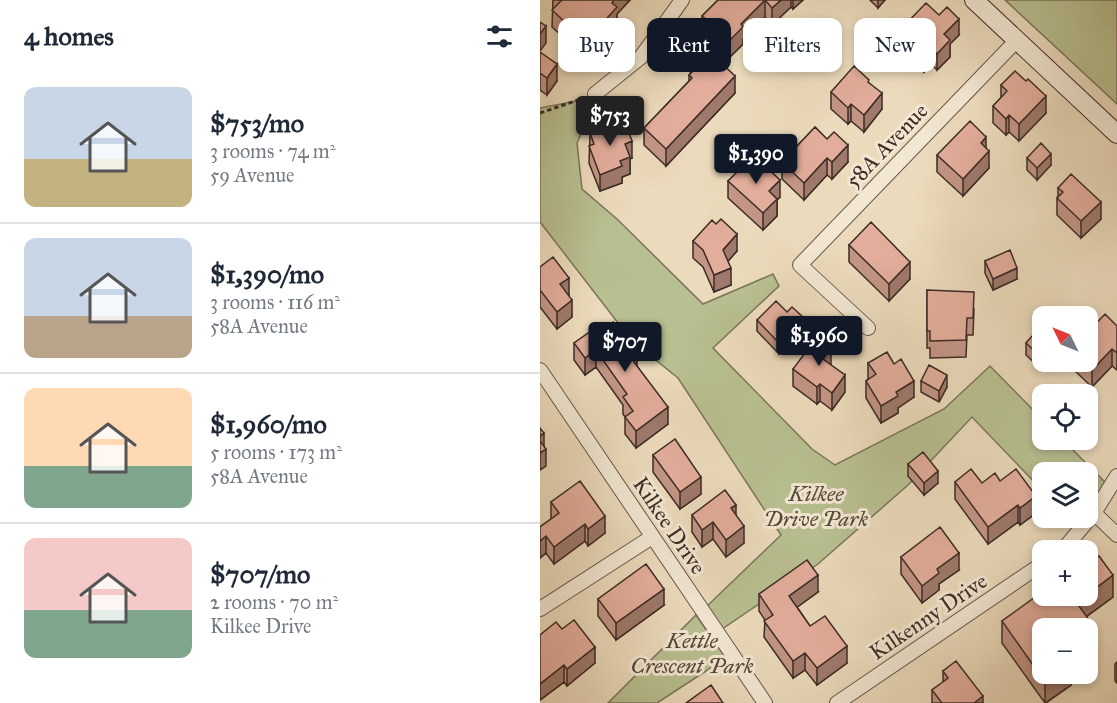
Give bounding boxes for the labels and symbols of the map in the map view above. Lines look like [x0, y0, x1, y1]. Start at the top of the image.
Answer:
pin: $753 [574, 96, 646, 147]
street label: 58A Avenue [839, 97, 933, 193]
pin: $1,390 [707, 134, 805, 185]
north arrow [1032, 306, 1098, 372]
pin: $1,960 [770, 316, 868, 367]
pin: $707 [589, 322, 661, 373]
street label: Kilkee Drive [627, 471, 712, 579]
park label: Kilkee Drive Park [764, 480, 868, 532]
street label: Kilkenny Drive [864, 567, 992, 666]
park label: Kettle Crescent Park [630, 627, 754, 679]

